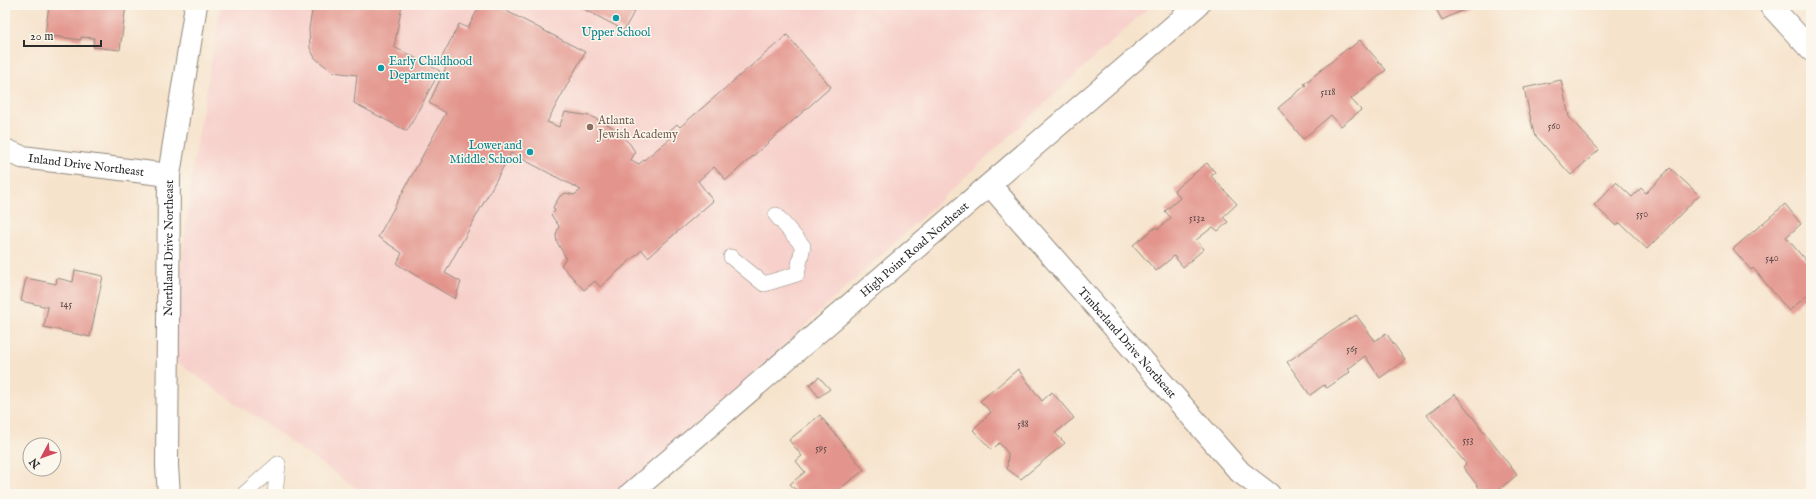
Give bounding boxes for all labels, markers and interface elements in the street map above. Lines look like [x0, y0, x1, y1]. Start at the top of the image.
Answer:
marker: Upper School [611, 13, 621, 23]
scale bar [24, 22, 101, 48]
place label: Upper School [581, 25, 651, 41]
text: 20 m [30, 29, 53, 44]
place label: Early Childhood Department [389, 54, 473, 84]
marker: Early Childhood Department [376, 63, 386, 73]
house number: 5118 [1321, 86, 1336, 99]
place label: Atlanta Jewish Academy [596, 113, 678, 143]
house number: 560 [1548, 120, 1560, 133]
marker: Atlanta Jewish Academy [585, 122, 595, 132]
place label: Lower and Middle School [450, 138, 523, 167]
marker: Lower and Middle School [525, 147, 535, 157]
street label: Inland Drive Northeast [27, 150, 145, 179]
street label: Northland Drive Northeast [161, 180, 176, 316]
street label: High Point Road Northeast [857, 198, 972, 300]
house number: 550 [1636, 208, 1648, 221]
house number: 5132 [1189, 212, 1205, 225]
house number: 540 [1765, 252, 1779, 265]
street label: Timberland Drive Northeast [1075, 284, 1180, 401]
house number: 145 [60, 298, 72, 311]
house number: 565 [1346, 343, 1358, 356]
house number: 588 [1017, 418, 1029, 431]
house number: 553 [1463, 434, 1474, 447]
north arrow [22, 437, 62, 477]
house number: 595 [815, 442, 827, 455]
text: N [26, 454, 44, 472]

